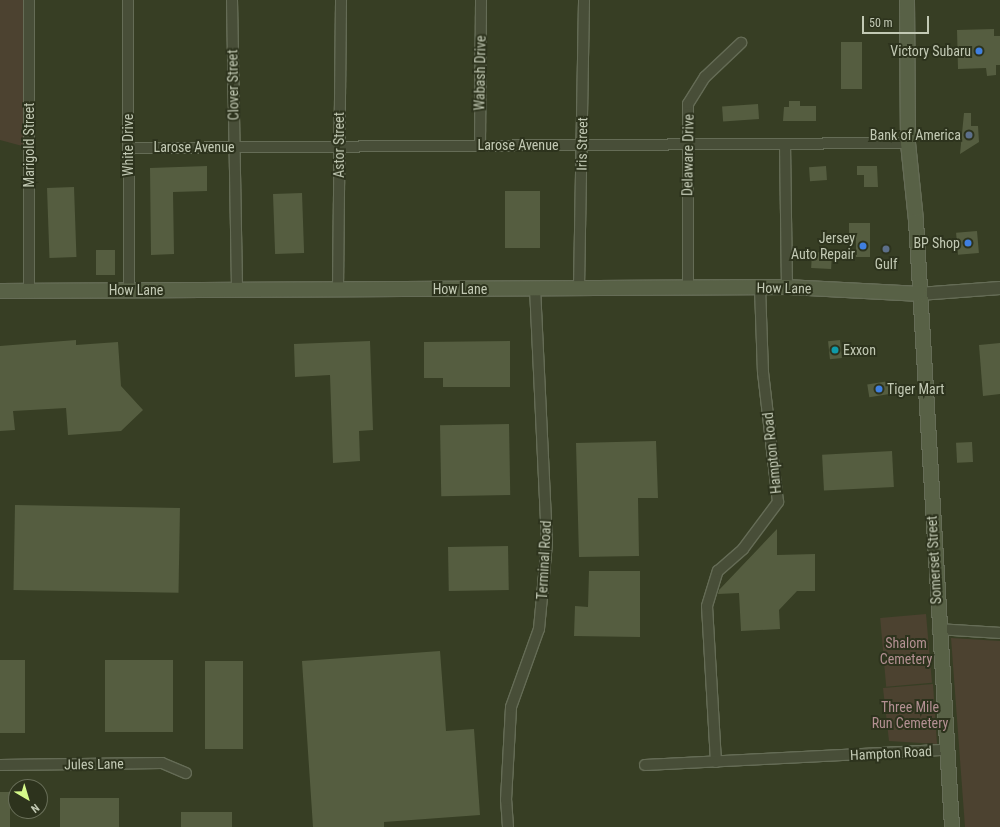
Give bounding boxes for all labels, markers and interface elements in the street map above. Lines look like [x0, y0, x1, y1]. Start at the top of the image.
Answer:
scale bar [864, 8, 931, 34]
text: 50 m [869, 16, 893, 30]
street label: Wabash Drive [471, 35, 489, 111]
place label: Victory Subaru [890, 43, 971, 59]
marker: Victory Subaru [974, 46, 984, 56]
street label: Clover Street [224, 49, 242, 121]
street label: Marigold Street [21, 103, 37, 187]
street label: Astor Street [331, 112, 347, 178]
street label: White Drive [120, 114, 136, 176]
street label: Delaware Drive [679, 114, 697, 196]
street label: Iris Street [573, 117, 591, 171]
place label: Bank of America [870, 127, 961, 143]
marker: Bank of America [964, 130, 974, 140]
street label: Larose Avenue [478, 137, 558, 153]
street label: Larose Avenue [154, 139, 234, 155]
place label: Jersey Auto Repair [791, 230, 855, 262]
place label: BP Shop [913, 235, 960, 251]
marker: BP Shop [963, 238, 973, 248]
marker: Jersey Auto Repair [858, 241, 868, 251]
marker: Gulf [881, 244, 891, 254]
place label: Gulf [875, 256, 897, 272]
street label: How Lane [756, 279, 812, 297]
street label: How Lane [433, 281, 487, 297]
street label: How Lane [109, 282, 163, 298]
place label: Exxon [843, 342, 876, 358]
marker: Exxon [830, 345, 840, 355]
place label: Tiger Mart [887, 381, 944, 397]
marker: Tiger Mart [874, 384, 884, 394]
street label: Hampton Road [759, 411, 785, 495]
street label: Somerset Street [923, 515, 945, 605]
street label: Terminal Road [534, 520, 554, 600]
park label: Shalom Cemetery [880, 635, 932, 668]
park label: Three Mile Run Cemetery [872, 699, 948, 732]
street label: Hampton Road [850, 742, 932, 764]
street label: Jules Lane [64, 755, 124, 773]
north arrow [8, 779, 48, 819]
text: N [28, 801, 42, 815]

